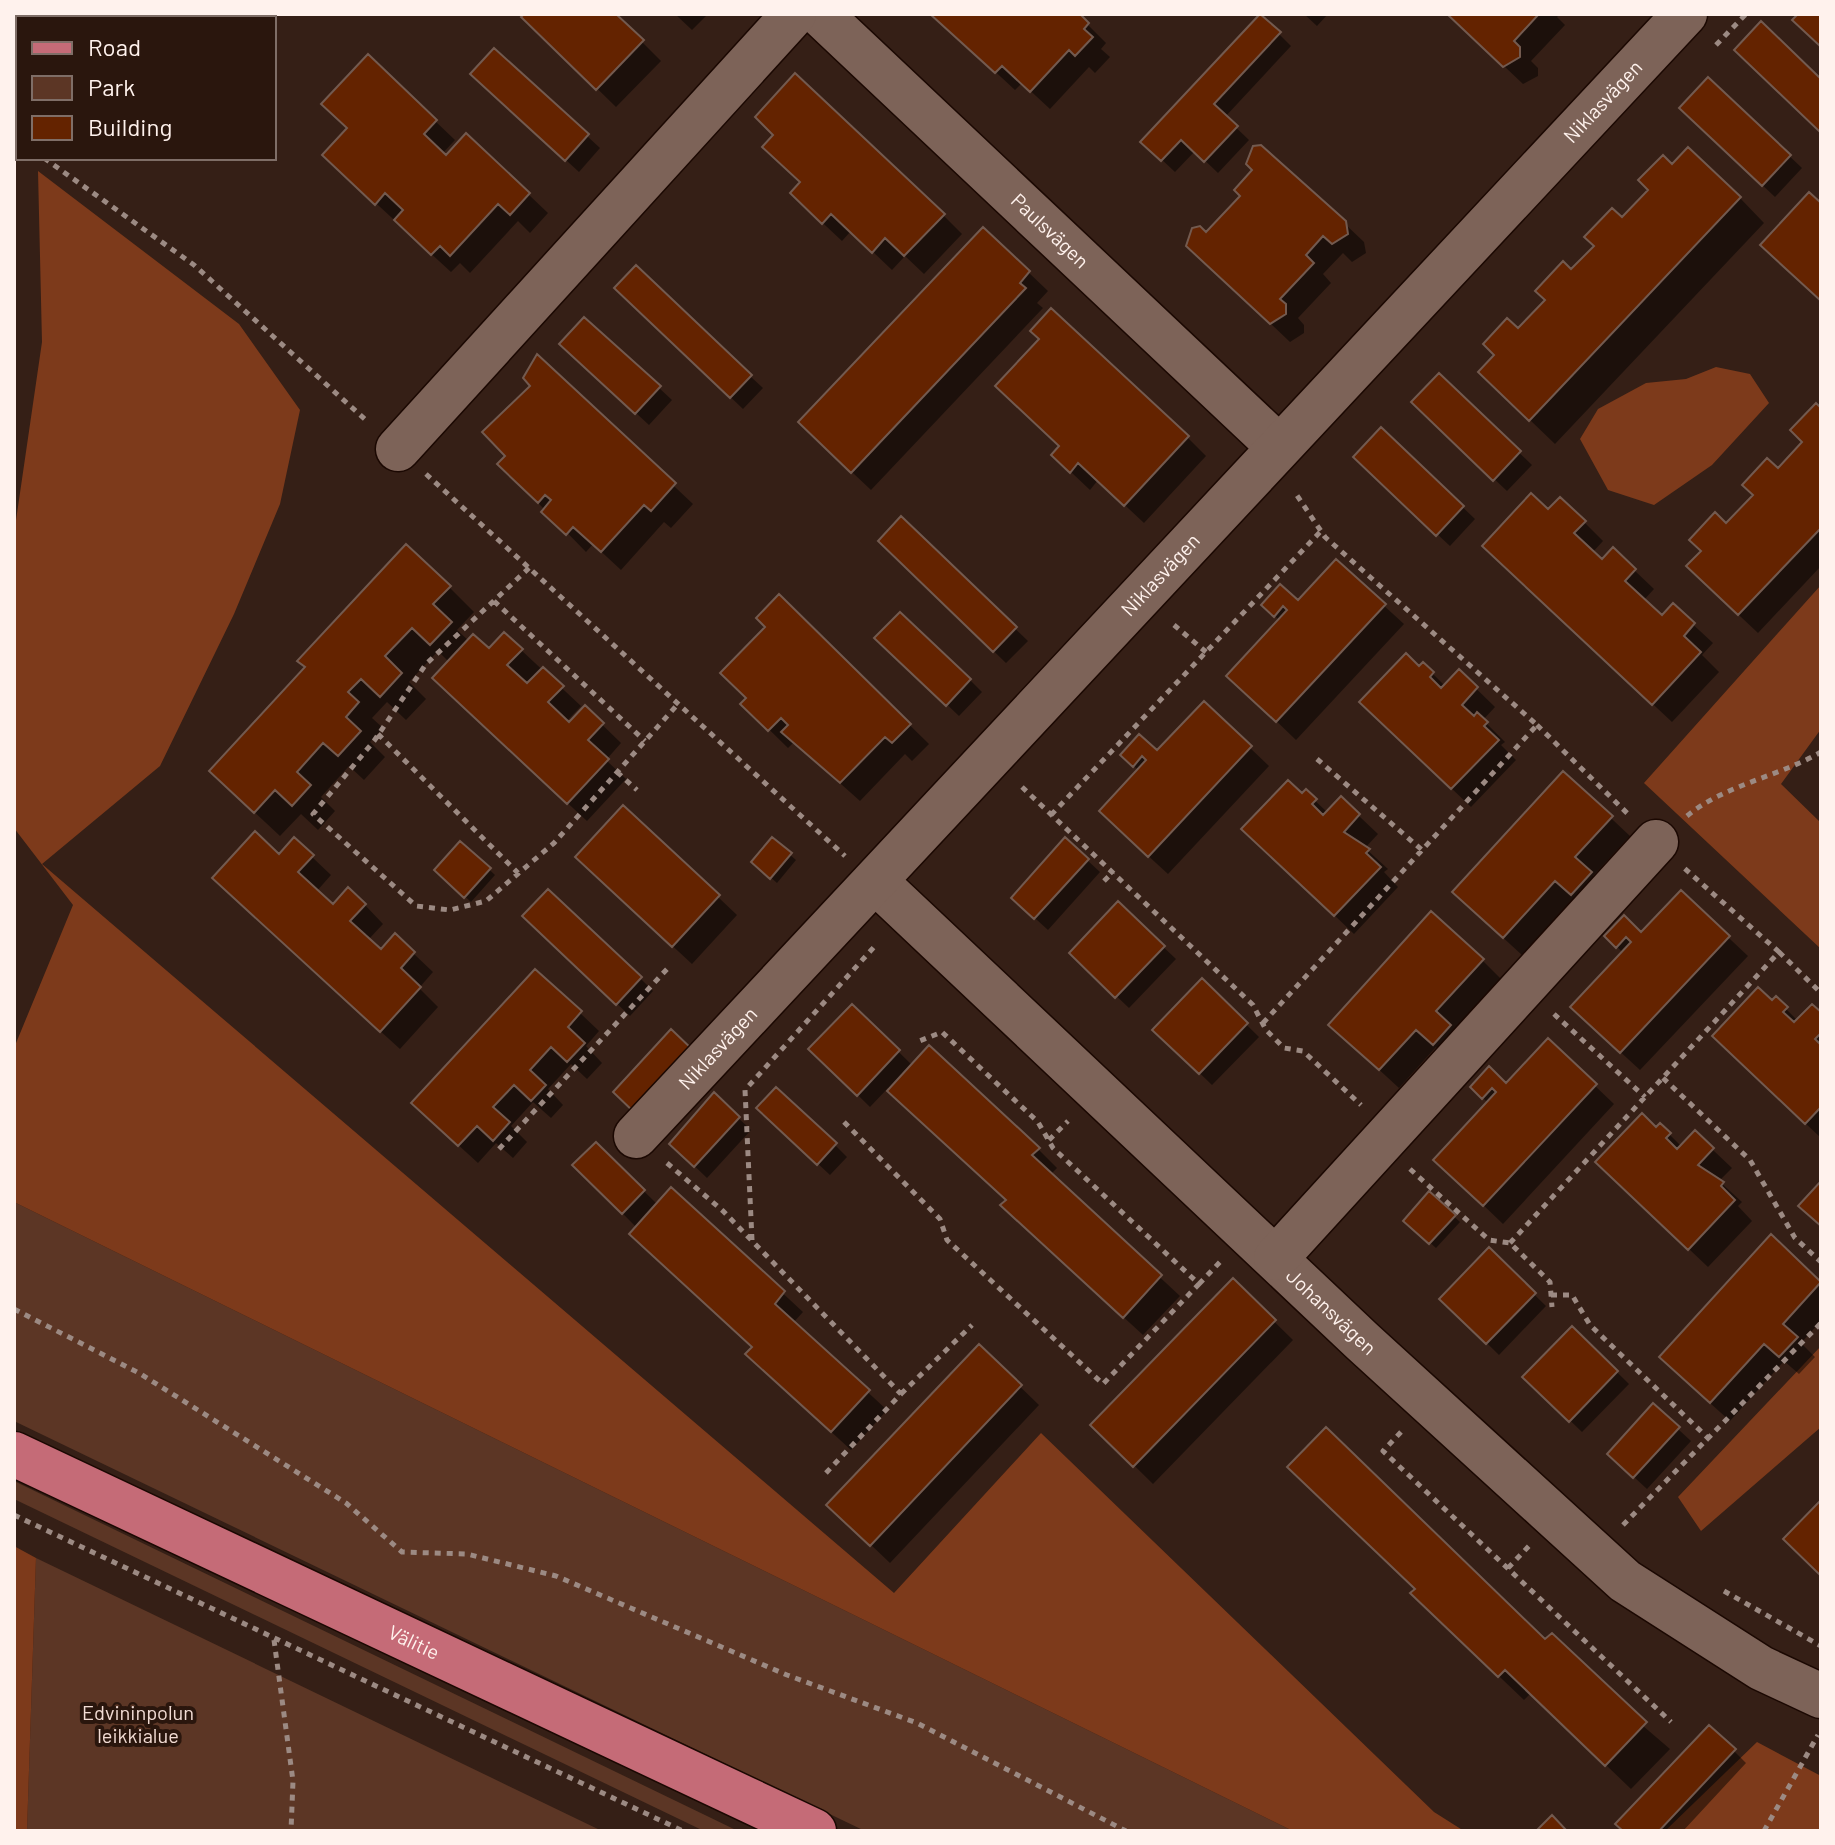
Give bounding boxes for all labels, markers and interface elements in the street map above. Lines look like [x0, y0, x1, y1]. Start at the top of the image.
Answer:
legend [16, 16, 276, 160]
text: Road [88, 32, 141, 61]
street label: Niklasvägen [1558, 55, 1647, 147]
text: Park [88, 72, 135, 101]
text: Building [88, 112, 172, 141]
street label: Paulsvägen [1007, 188, 1094, 272]
street label: Niklasvägen [1115, 528, 1204, 621]
street label: Niklasvägen [673, 1001, 762, 1094]
street label: Johansvägen [1282, 1263, 1382, 1359]
street label: Välitie [385, 1619, 444, 1664]
park label: Edvininpolun leikkialue [82, 1700, 194, 1747]

